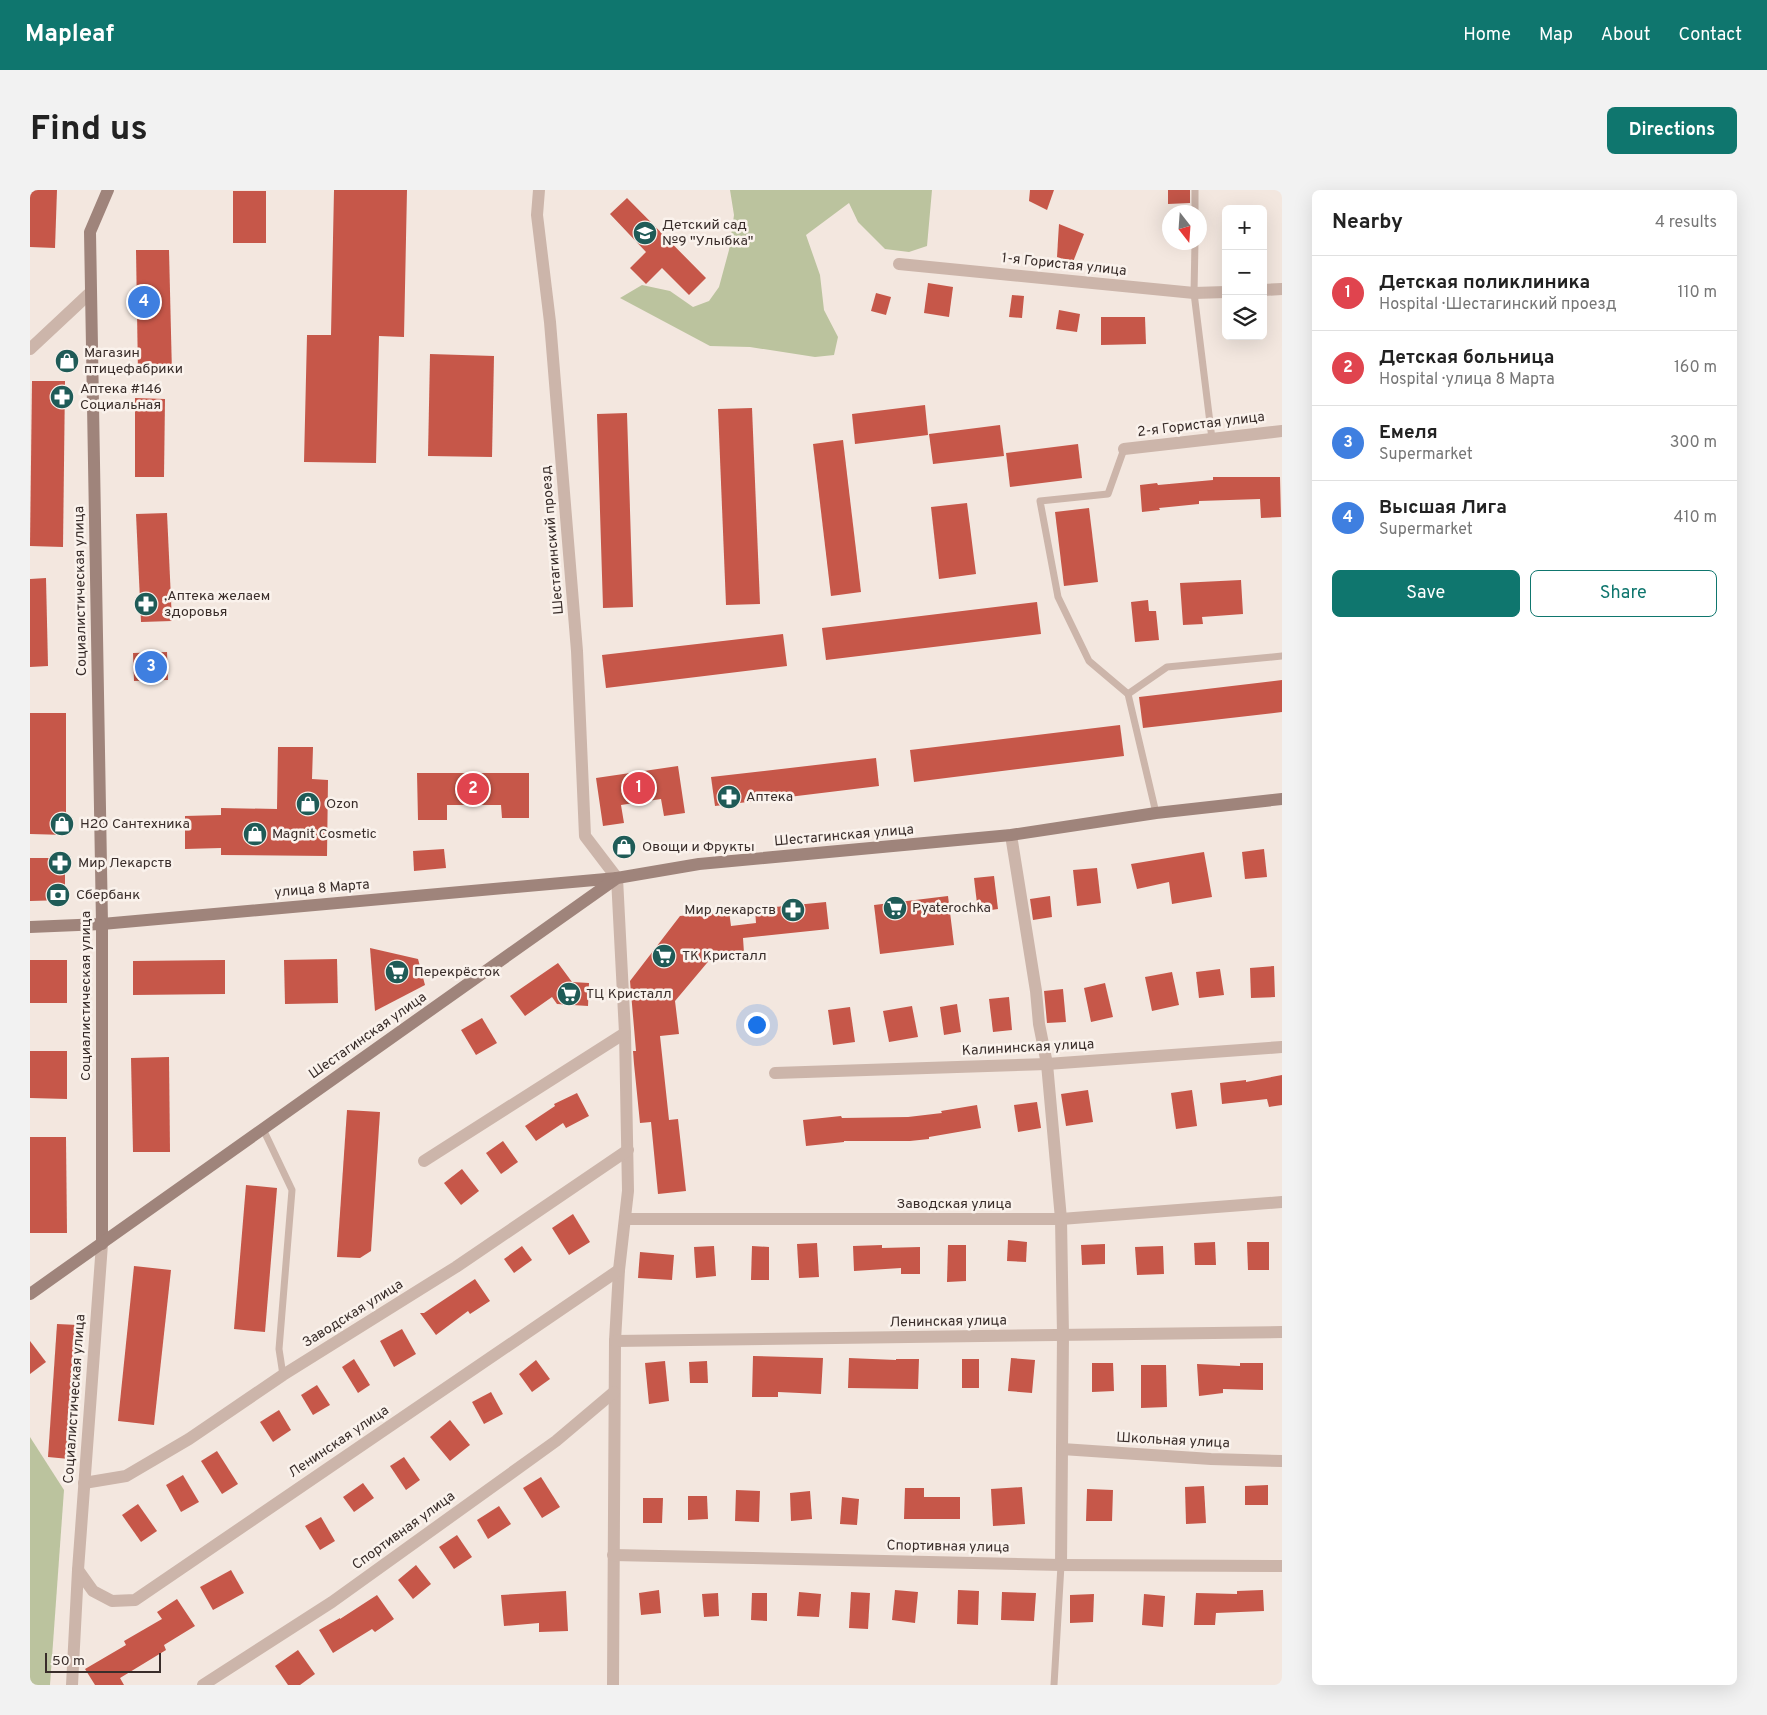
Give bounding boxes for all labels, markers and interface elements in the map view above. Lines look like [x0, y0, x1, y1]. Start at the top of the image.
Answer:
text: Mapleaf [25, 20, 114, 50]
text: Home [1463, 24, 1511, 47]
text: Map [1539, 24, 1573, 47]
text: About [1601, 24, 1650, 47]
text: Contact [1678, 24, 1742, 47]
button: Directions [1607, 107, 1737, 154]
text: Find us [30, 108, 148, 152]
north arrow [1162, 205, 1207, 250]
map controls [1222, 205, 1267, 340]
button: + [1222, 205, 1267, 250]
text: Nearby [1332, 209, 1403, 236]
text: 4 results [1655, 213, 1717, 233]
place label: Детский сад №9 "Улыбка" [662, 217, 753, 250]
school or university icon: Детский сад №9 "Улыбка" [632, 220, 658, 246]
street label: 1-я Гористая улица [1001, 250, 1127, 280]
button: − [1222, 250, 1267, 295]
text: Детская поликлиника [1379, 271, 1590, 295]
pin: 4 [128, 283, 160, 321]
text: 1 [1345, 283, 1351, 303]
text: 110 m [1677, 283, 1717, 303]
button: layers [1222, 295, 1267, 340]
text: Hospital · Шестагинский проезд [1379, 295, 1617, 315]
place label: Магазин птицефабрики [84, 345, 183, 378]
text: Детская больница [1379, 346, 1554, 370]
shop icon: Магазин птицефабрики [54, 348, 80, 374]
text: 2 [1343, 358, 1353, 378]
text: 160 m [1674, 358, 1717, 378]
text: Hospital · улица 8 Марта [1379, 370, 1555, 390]
place label: Аптека #146 Социальная [80, 381, 162, 414]
pharmacy icon: Аптека #146 Социальная [49, 384, 75, 410]
street label: 2-я Гористая улица [1136, 409, 1266, 441]
text: Емеля [1379, 421, 1438, 445]
text: 3 [1343, 433, 1353, 453]
text: 300 m [1670, 433, 1717, 453]
text: Supermarket [1379, 445, 1473, 465]
street label: Шестагинский проезд [538, 465, 568, 615]
text: Высшая Лига [1379, 496, 1507, 520]
street label: Социалистическая улица [71, 506, 91, 676]
text: 4 [1343, 508, 1353, 528]
text: 410 m [1674, 508, 1717, 528]
text: Supermarket [1379, 520, 1473, 540]
button: Save [1332, 570, 1520, 617]
button: Share [1530, 570, 1717, 617]
place label: ,Аптека желаем здоровья [164, 588, 270, 621]
pharmacy icon: ,Аптека желаем здоровья [133, 591, 159, 617]
pin: 3 [135, 648, 167, 686]
pin: 1 [623, 769, 655, 807]
pin: 2 [457, 770, 489, 808]
pharmacy icon: Аптека [716, 784, 742, 810]
place label: Аптека [746, 789, 793, 806]
shop icon: Ozon [295, 791, 321, 817]
place label: Ozon [326, 796, 359, 813]
shop icon: H2O Сантехника [49, 811, 75, 837]
place label: H2O Сантехника [80, 816, 190, 833]
shop icon: Magnit Cosmetic [242, 821, 268, 847]
street label: Шестагинская улица [774, 821, 914, 851]
place label: Magnit Cosmetic [272, 826, 377, 843]
shop icon: Овощи и Фрукты [611, 834, 637, 860]
place label: Овощи и Фрукты [642, 839, 755, 856]
pharmacy icon: Мир Лекарств [47, 850, 73, 876]
place label: Мир Лекарств [78, 855, 172, 872]
street label: улица 8 Марта [274, 876, 370, 902]
bank icon: Сбербанк [45, 882, 71, 908]
place label: Сбербанк [76, 887, 140, 904]
supermarket icon: Pyaterochka [882, 895, 908, 921]
pharmacy icon: Мир лекарств [780, 897, 806, 923]
place label: Pyaterochka [912, 900, 991, 917]
place label: Мир лекарств [684, 902, 776, 919]
street label: Социалистическая улица [78, 911, 95, 1081]
supermarket icon: ТК Кристалл [651, 943, 677, 969]
place label: ТК Кристалл [682, 948, 767, 965]
supermarket icon: Перекрёсток [384, 959, 410, 985]
place label: Перекрёсток [414, 964, 500, 981]
supermarket icon: ТЦ Кристалл [556, 981, 582, 1007]
place label: ТЦ Кристалл [586, 986, 672, 1003]
street label: Шестагинская улица [306, 989, 430, 1083]
your location [744, 1012, 770, 1038]
street label: Калининская улица [961, 1036, 1095, 1060]
street label: Заводская улица [896, 1196, 1012, 1213]
street label: Заводская улица [300, 1276, 406, 1352]
street label: Ленинская улица [889, 1312, 1007, 1332]
street label: Социалистическая улица [61, 1314, 89, 1484]
street label: Ленинская улица [286, 1402, 392, 1482]
street label: Школьная улица [1116, 1430, 1230, 1452]
street label: Спортивная улица [349, 1488, 459, 1574]
street label: Спортивная улица [886, 1537, 1010, 1557]
scale bar [45, 1650, 161, 1673]
text: 50 m [52, 1653, 85, 1670]

